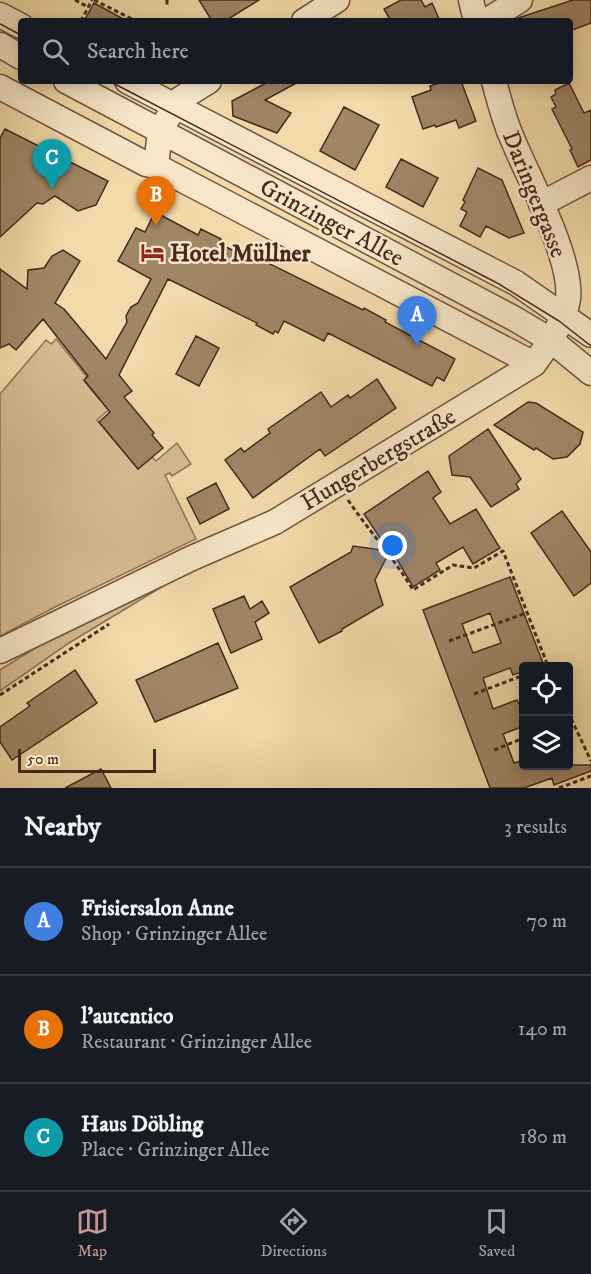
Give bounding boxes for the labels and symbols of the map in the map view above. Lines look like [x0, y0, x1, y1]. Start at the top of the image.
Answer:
street label: Daringergasse [495, 127, 573, 262]
pin: C [32, 140, 72, 189]
street label: Grinzinger Allee [254, 172, 409, 273]
pin: B [136, 176, 176, 226]
place label: Hotel Müllner [170, 239, 312, 269]
hotel icon: Hotel Müllner [139, 240, 165, 266]
pin: A [398, 296, 436, 346]
street label: Hungerbergstraße [296, 402, 462, 518]
your location [378, 531, 407, 560]
scale bar [18, 746, 156, 774]

